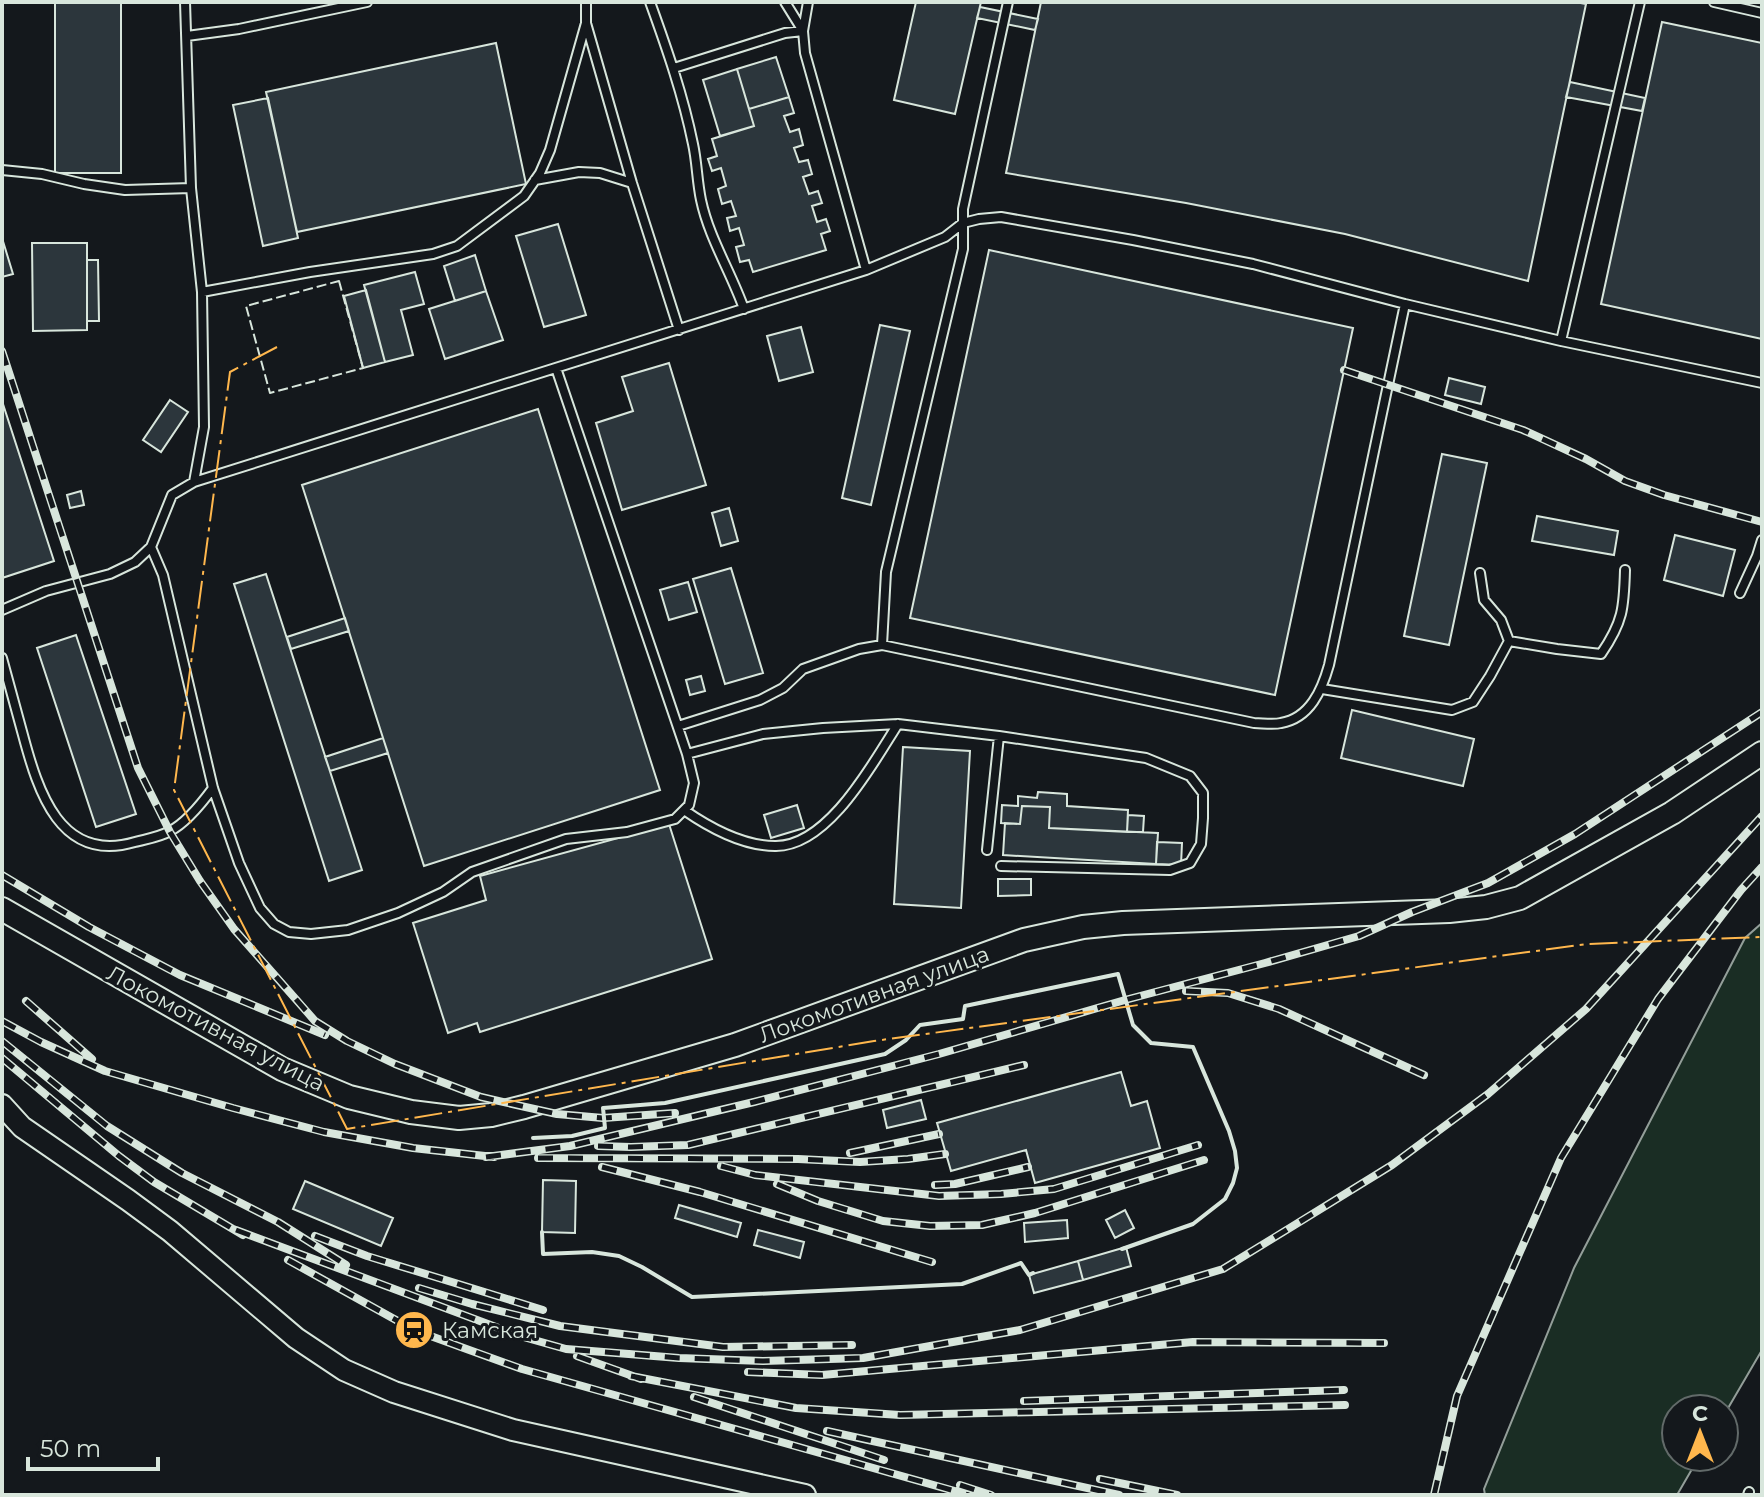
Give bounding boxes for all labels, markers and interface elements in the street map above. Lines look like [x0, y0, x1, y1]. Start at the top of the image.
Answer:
street label: Локомотивная улица [755, 940, 993, 1049]
street label: Локомотивная улица [102, 959, 329, 1097]
station icon: Камская [393, 1309, 435, 1351]
place label: Камская [442, 1317, 538, 1344]
north arrow [1660, 1393, 1740, 1473]
text: С [1692, 1400, 1708, 1427]
scale bar [28, 1421, 158, 1471]
text: 50 m [40, 1434, 101, 1463]

